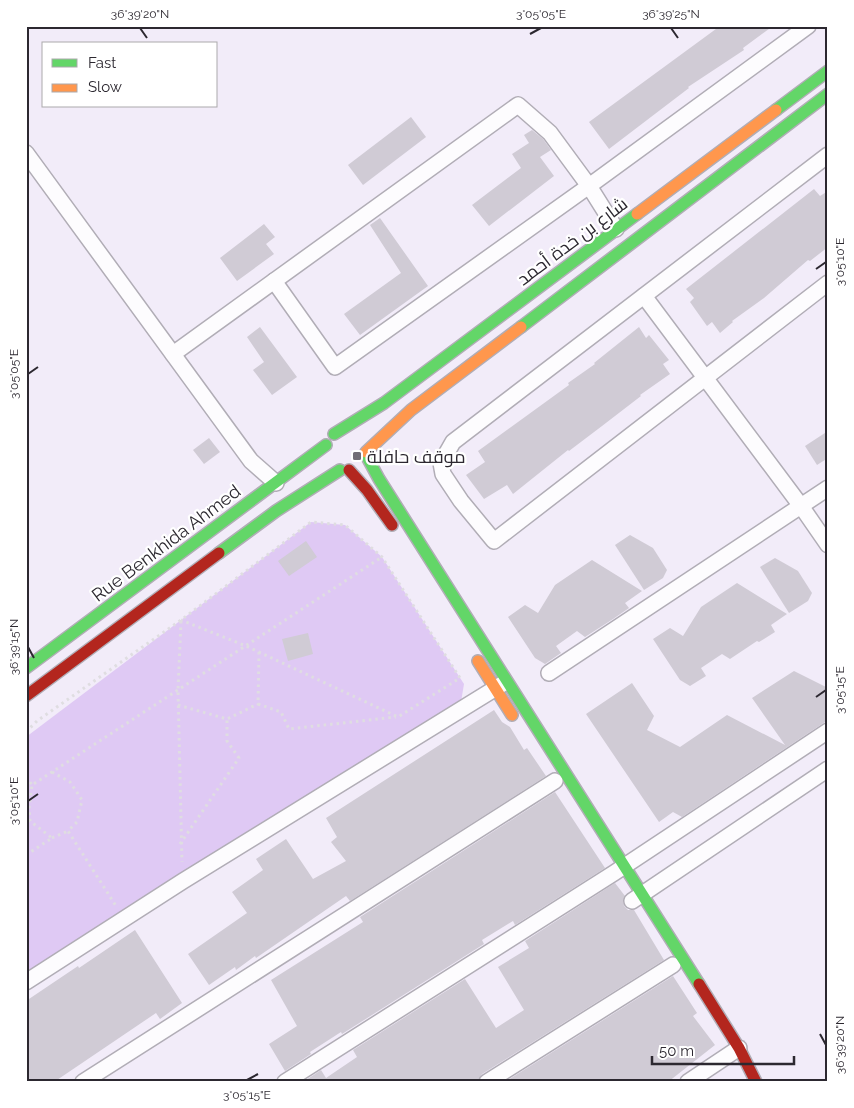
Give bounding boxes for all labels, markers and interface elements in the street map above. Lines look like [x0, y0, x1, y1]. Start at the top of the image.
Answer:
text: 36°39'20"N [111, 7, 169, 21]
text: 3°05'05"E [516, 7, 566, 21]
text: 36°39'25"N [642, 7, 700, 21]
legend [42, 42, 218, 108]
text: Fast [88, 54, 116, 72]
text: Slow [88, 78, 122, 96]
street label: شارع بن خدة أحمد [513, 193, 633, 291]
text: 3°05'10"E [833, 238, 847, 286]
text: 3°05'05"E [7, 349, 21, 399]
place label: موقف حافلة [367, 446, 466, 468]
marker: موقف حافلة [351, 450, 363, 462]
street label: Rue Benkhida Ahmed [88, 480, 244, 606]
text: 36°39'15"N [7, 619, 21, 675]
text: 3°05'15"E [833, 666, 847, 714]
text: 3°05'10"E [7, 777, 21, 825]
text: 36°39'20"N [833, 1016, 847, 1074]
scale bar [652, 1033, 794, 1065]
text: 50 m [659, 1042, 694, 1060]
text: 3°05'15"E [223, 1088, 271, 1102]

